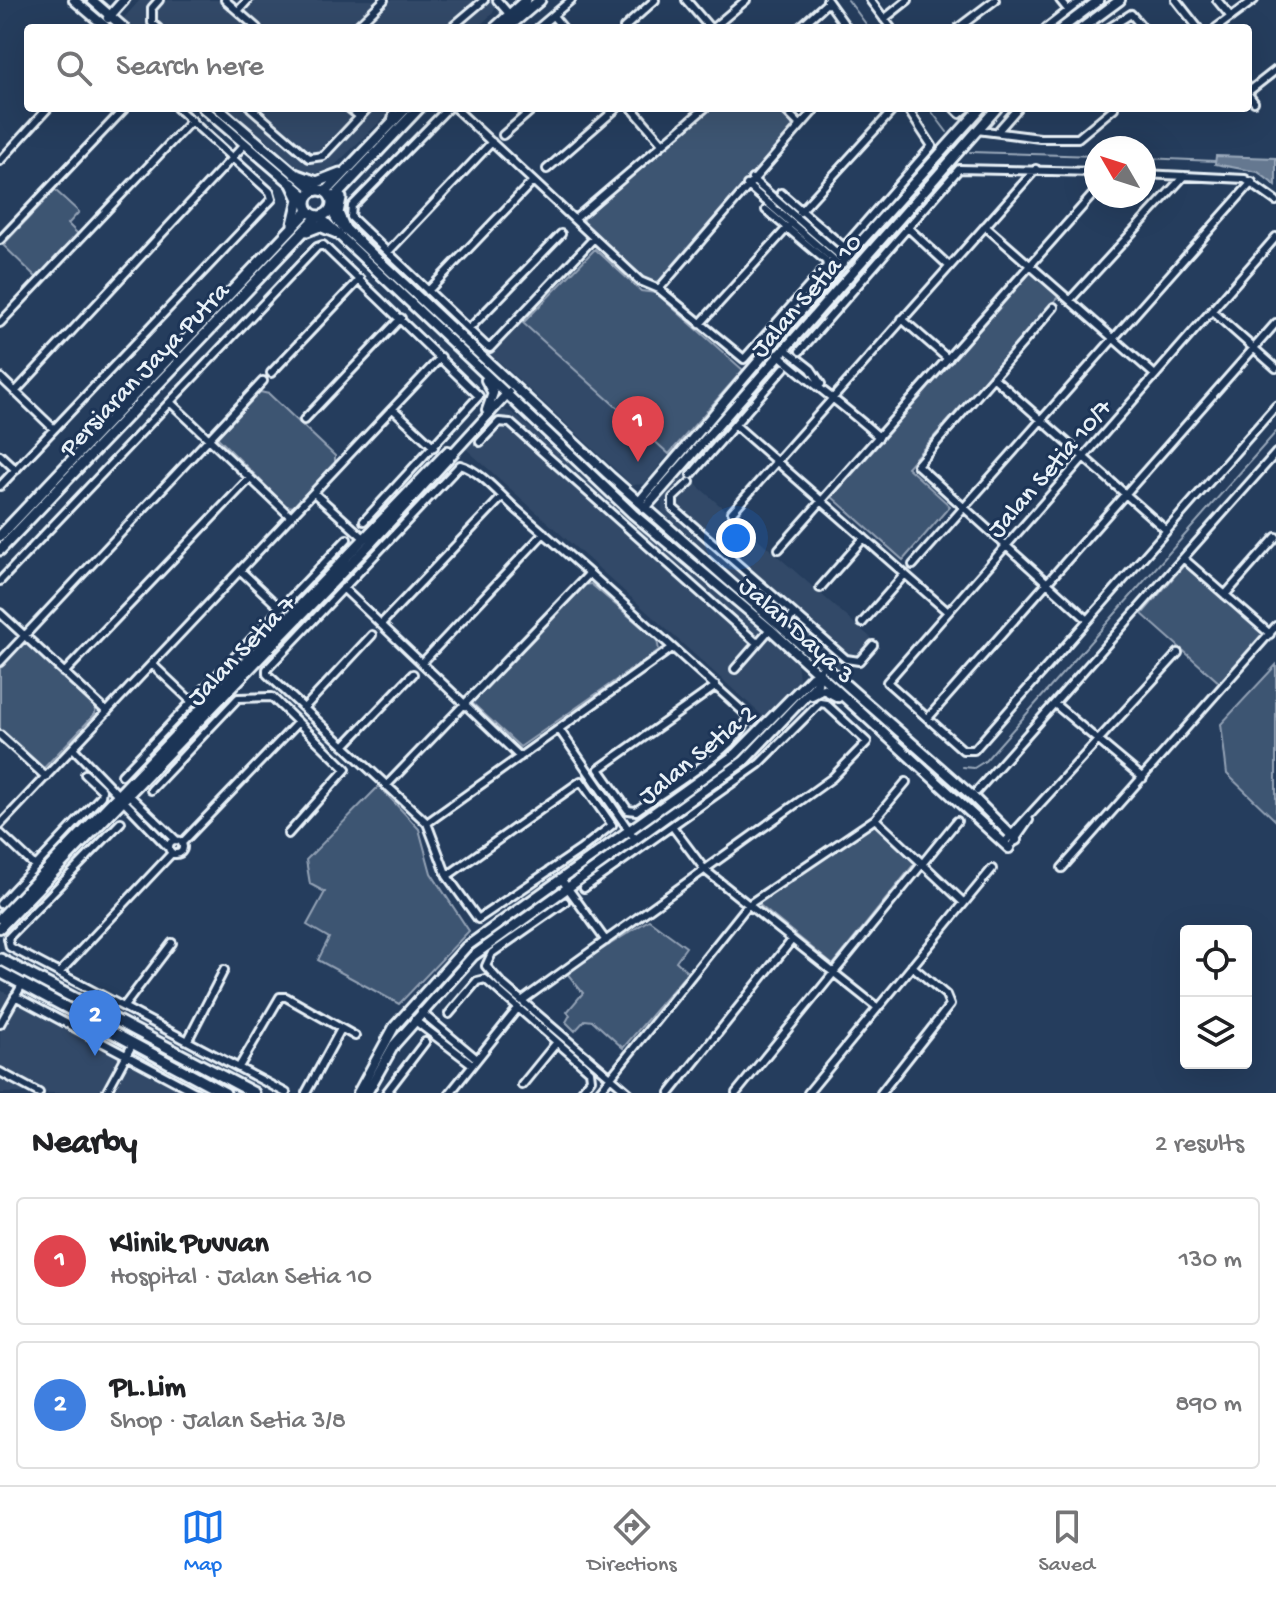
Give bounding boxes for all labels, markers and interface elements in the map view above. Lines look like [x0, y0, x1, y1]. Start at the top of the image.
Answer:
search box [24, 24, 1252, 112]
icon: search [52, 46, 96, 90]
text: Search here [116, 51, 264, 86]
north arrow [1084, 136, 1156, 208]
street label: Jalan Setia 10 [746, 228, 871, 365]
street label: Persiaran Jaya Putra [54, 276, 239, 466]
street label: Jalan Setia 10/7 [983, 393, 1121, 546]
pin: 1 [612, 396, 664, 462]
your location [716, 518, 756, 558]
street label: Jalan Daya 3 [731, 572, 859, 692]
street label: Jalan Setia 7 [183, 589, 305, 714]
street label: Jalan Setia 2 [634, 700, 764, 813]
map controls [1180, 925, 1252, 1069]
button: locate [1180, 925, 1252, 997]
pin: 2 [69, 990, 121, 1056]
button: layers [1180, 997, 1252, 1069]
text: Nearby [32, 1125, 137, 1165]
text: 2 results [1155, 1130, 1244, 1161]
text: Klinik Puvvan [110, 1228, 269, 1263]
text: 1 [55, 1246, 65, 1277]
text: 130 m [1179, 1246, 1242, 1277]
text: Hospital · Jalan Setia 10 [110, 1263, 372, 1294]
text: PL.Lim [110, 1372, 186, 1407]
text: 2 [54, 1390, 66, 1421]
text: 890 m [1175, 1390, 1242, 1421]
text: Shop · Jalan Setia 3/8 [110, 1407, 346, 1438]
tab: Map [181, 1505, 225, 1579]
tab: Directions [587, 1505, 677, 1579]
tab: Saved [1039, 1505, 1095, 1579]

